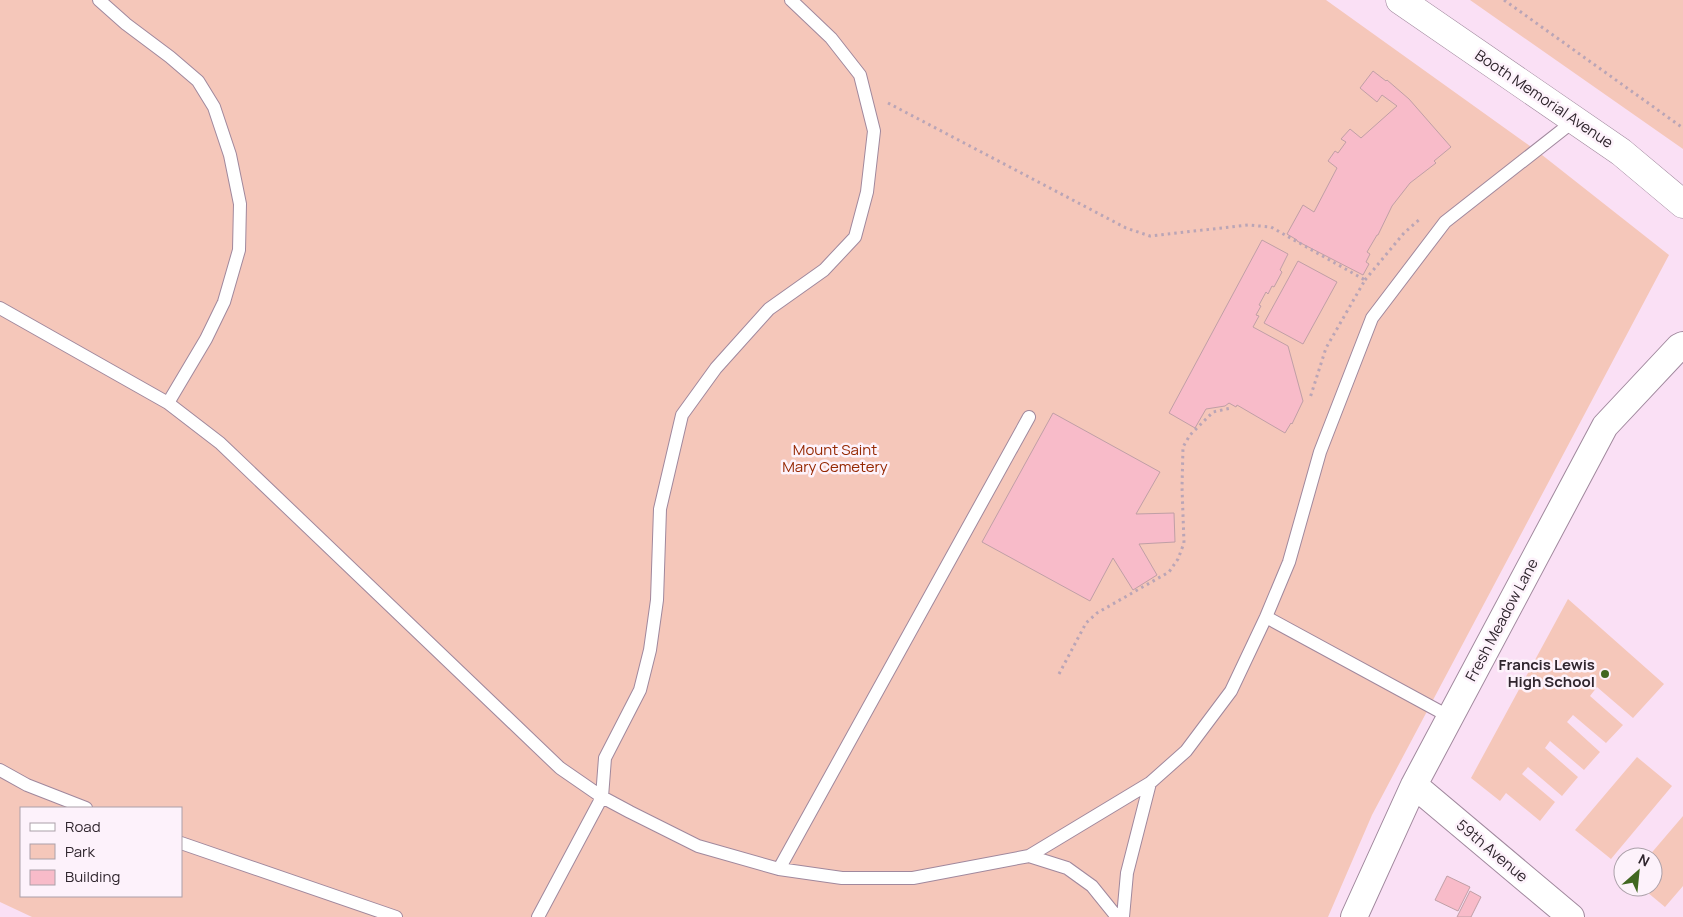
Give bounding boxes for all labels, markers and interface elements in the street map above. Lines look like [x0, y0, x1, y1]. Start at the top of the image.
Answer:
street label: Booth Memorial Avenue [1471, 44, 1618, 153]
park label: Mount Saint Mary Cemetery [782, 439, 888, 477]
street label: Fresh Meadow Lane [1460, 554, 1543, 685]
place label: Francis Lewis High School [1499, 654, 1595, 692]
marker: Francis Lewis High School [1599, 668, 1611, 680]
legend [20, 807, 182, 897]
street label: 59th Avenue [1452, 815, 1533, 887]
text: Road [65, 816, 101, 837]
text: Park [65, 841, 95, 862]
north arrow [1613, 847, 1663, 897]
text: N [1635, 849, 1653, 871]
text: Building [65, 866, 120, 887]

